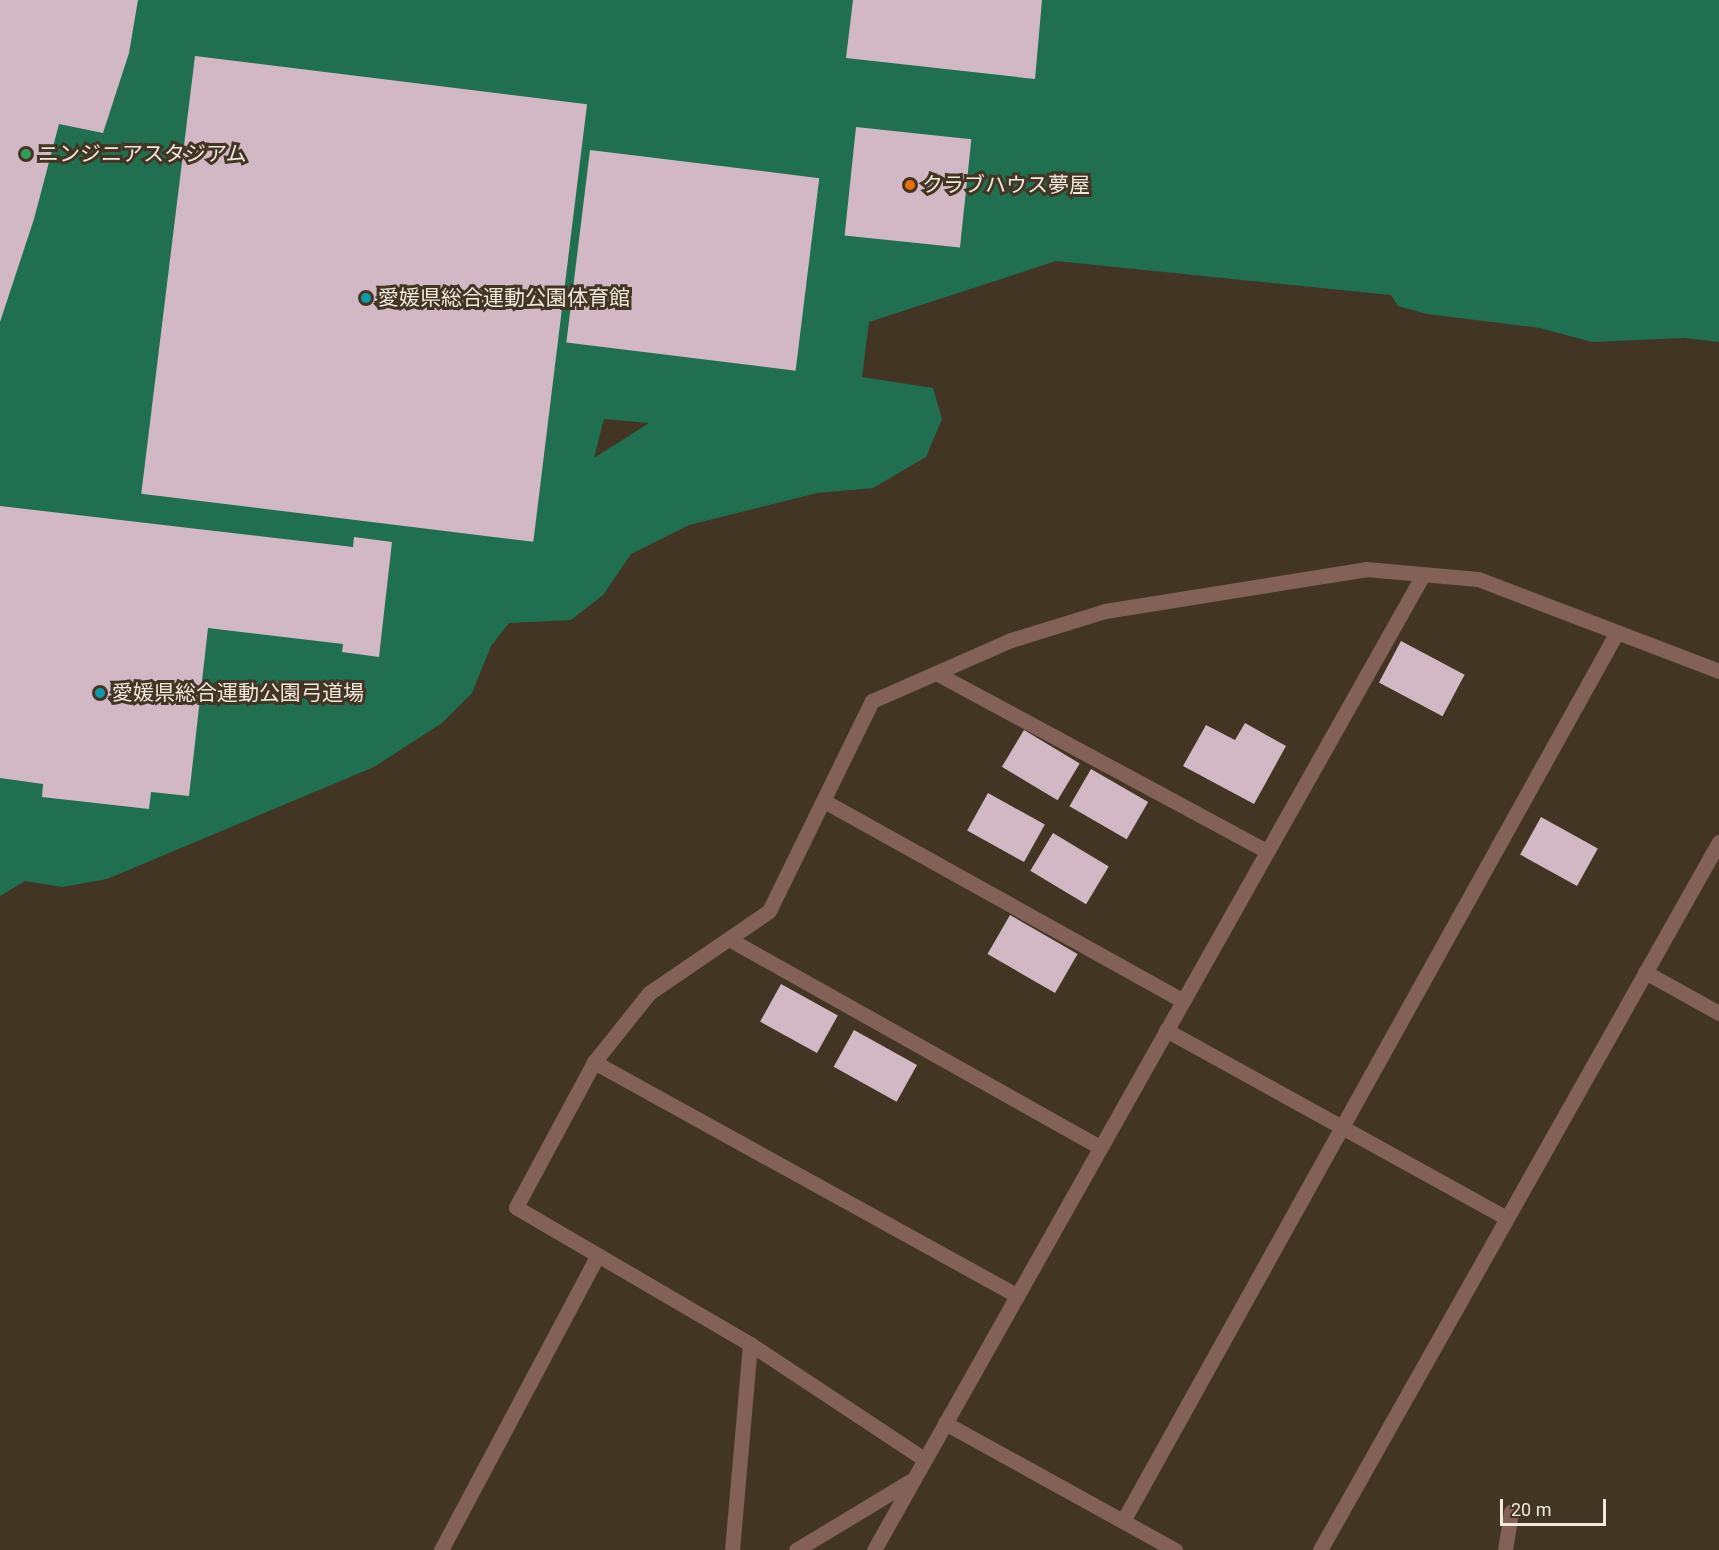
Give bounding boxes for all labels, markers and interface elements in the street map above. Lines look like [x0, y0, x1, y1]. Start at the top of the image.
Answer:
place label: ニンジニアスタジアム [38, 141, 248, 167]
marker: ニンジニアスタジアム [19, 147, 33, 161]
place label: クラブハウス夢屋 [922, 172, 1090, 198]
marker: クラブハウス夢屋 [903, 178, 917, 192]
place label: 愛媛県総合運動公園体育館 [378, 285, 630, 311]
marker: 愛媛県総合運動公園体育館 [359, 291, 373, 305]
place label: 愛媛県総合運動公園弓道場 [112, 680, 364, 706]
marker: 愛媛県総合運動公園弓道場 [93, 686, 107, 700]
scale bar [1503, 1487, 1610, 1525]
text: 20 m [1511, 1499, 1551, 1520]

